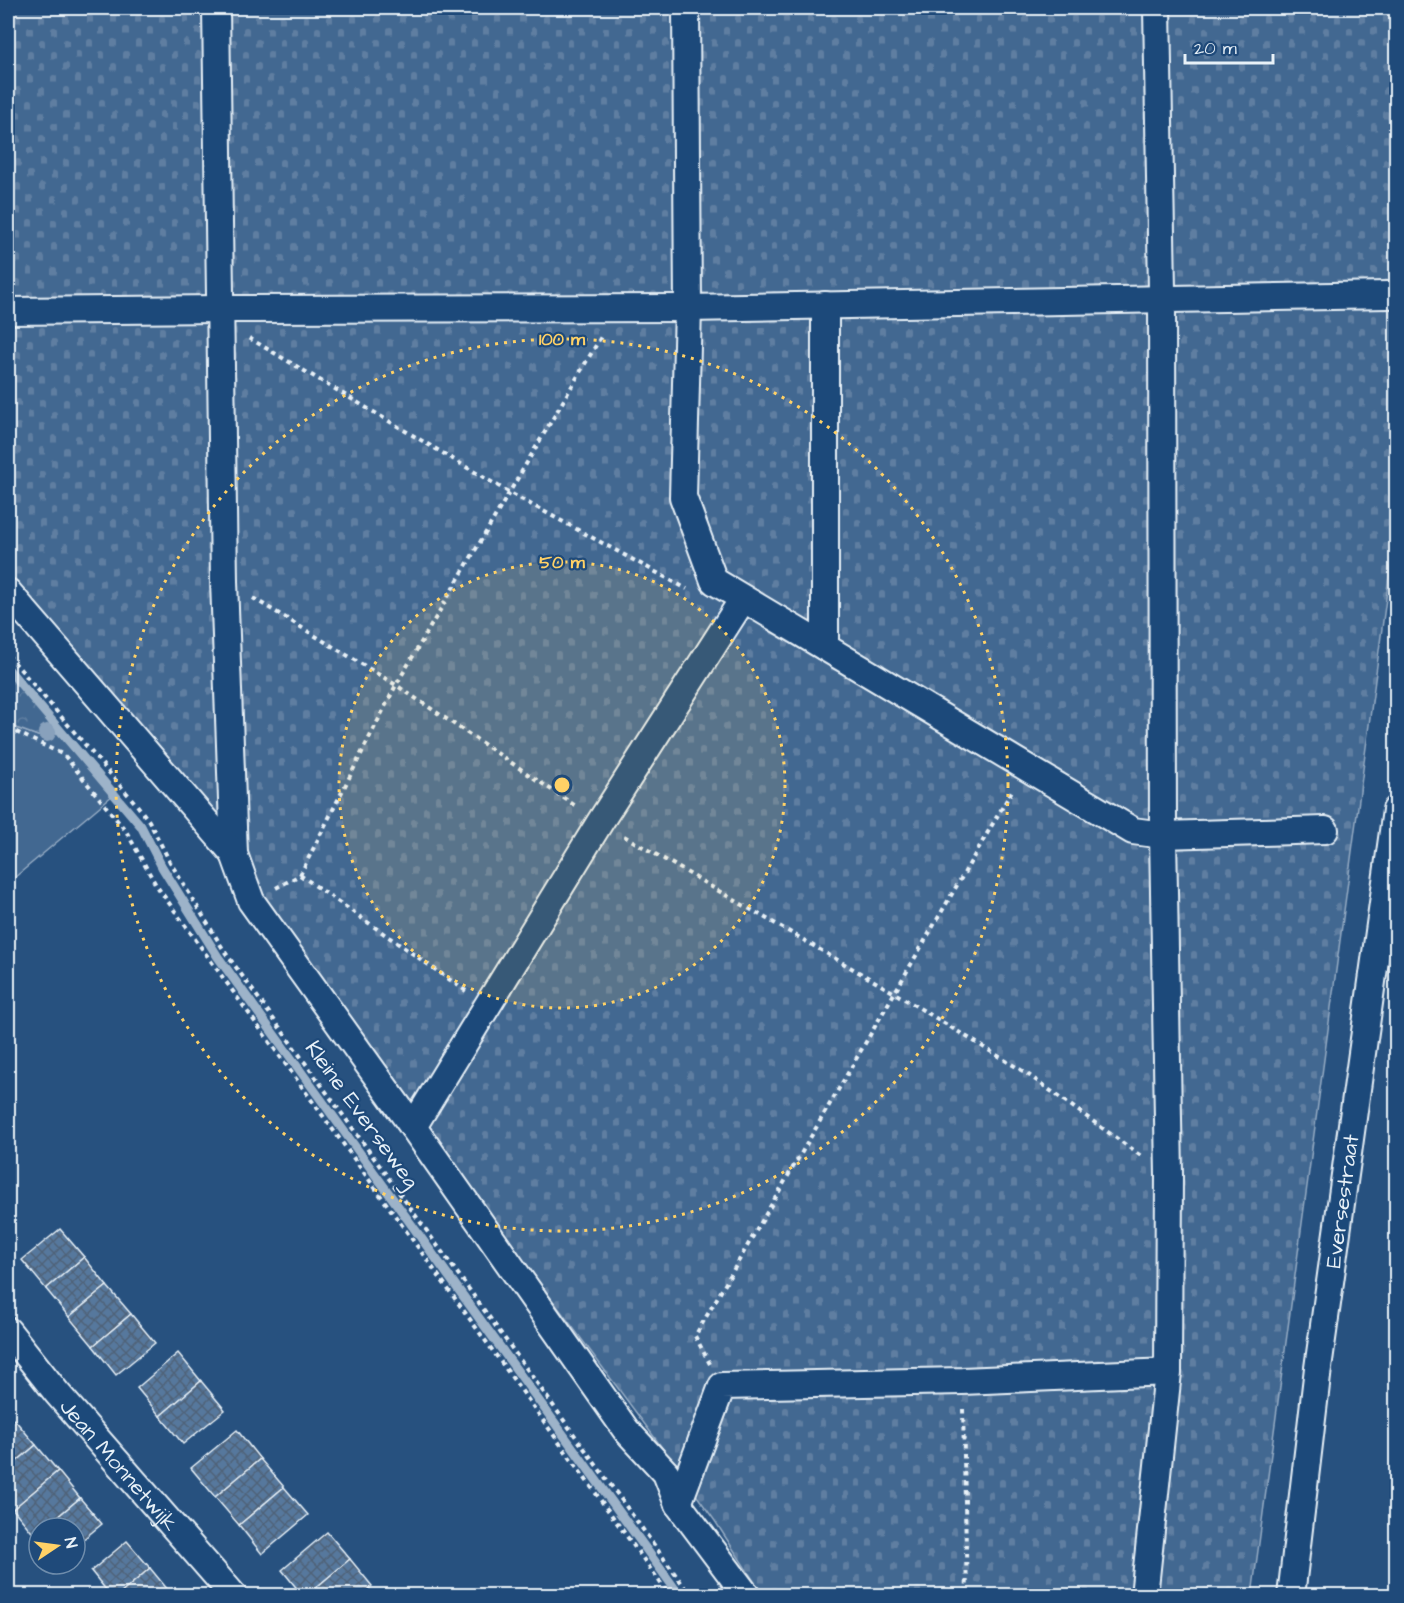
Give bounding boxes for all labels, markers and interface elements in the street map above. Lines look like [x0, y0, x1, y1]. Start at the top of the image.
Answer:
scale bar [1185, 27, 1274, 65]
text: 20 m [1194, 36, 1237, 61]
text: 100 m [539, 327, 586, 352]
text: 50 m [539, 550, 586, 575]
centre of rings [552, 775, 572, 795]
street label: Kleine Everseweg [297, 1035, 426, 1196]
street label: Eversestraat [1318, 1132, 1367, 1270]
street label: Jean Monnetwijk [52, 1393, 185, 1539]
north arrow [27, 1516, 87, 1576]
text: N [59, 1535, 82, 1550]

